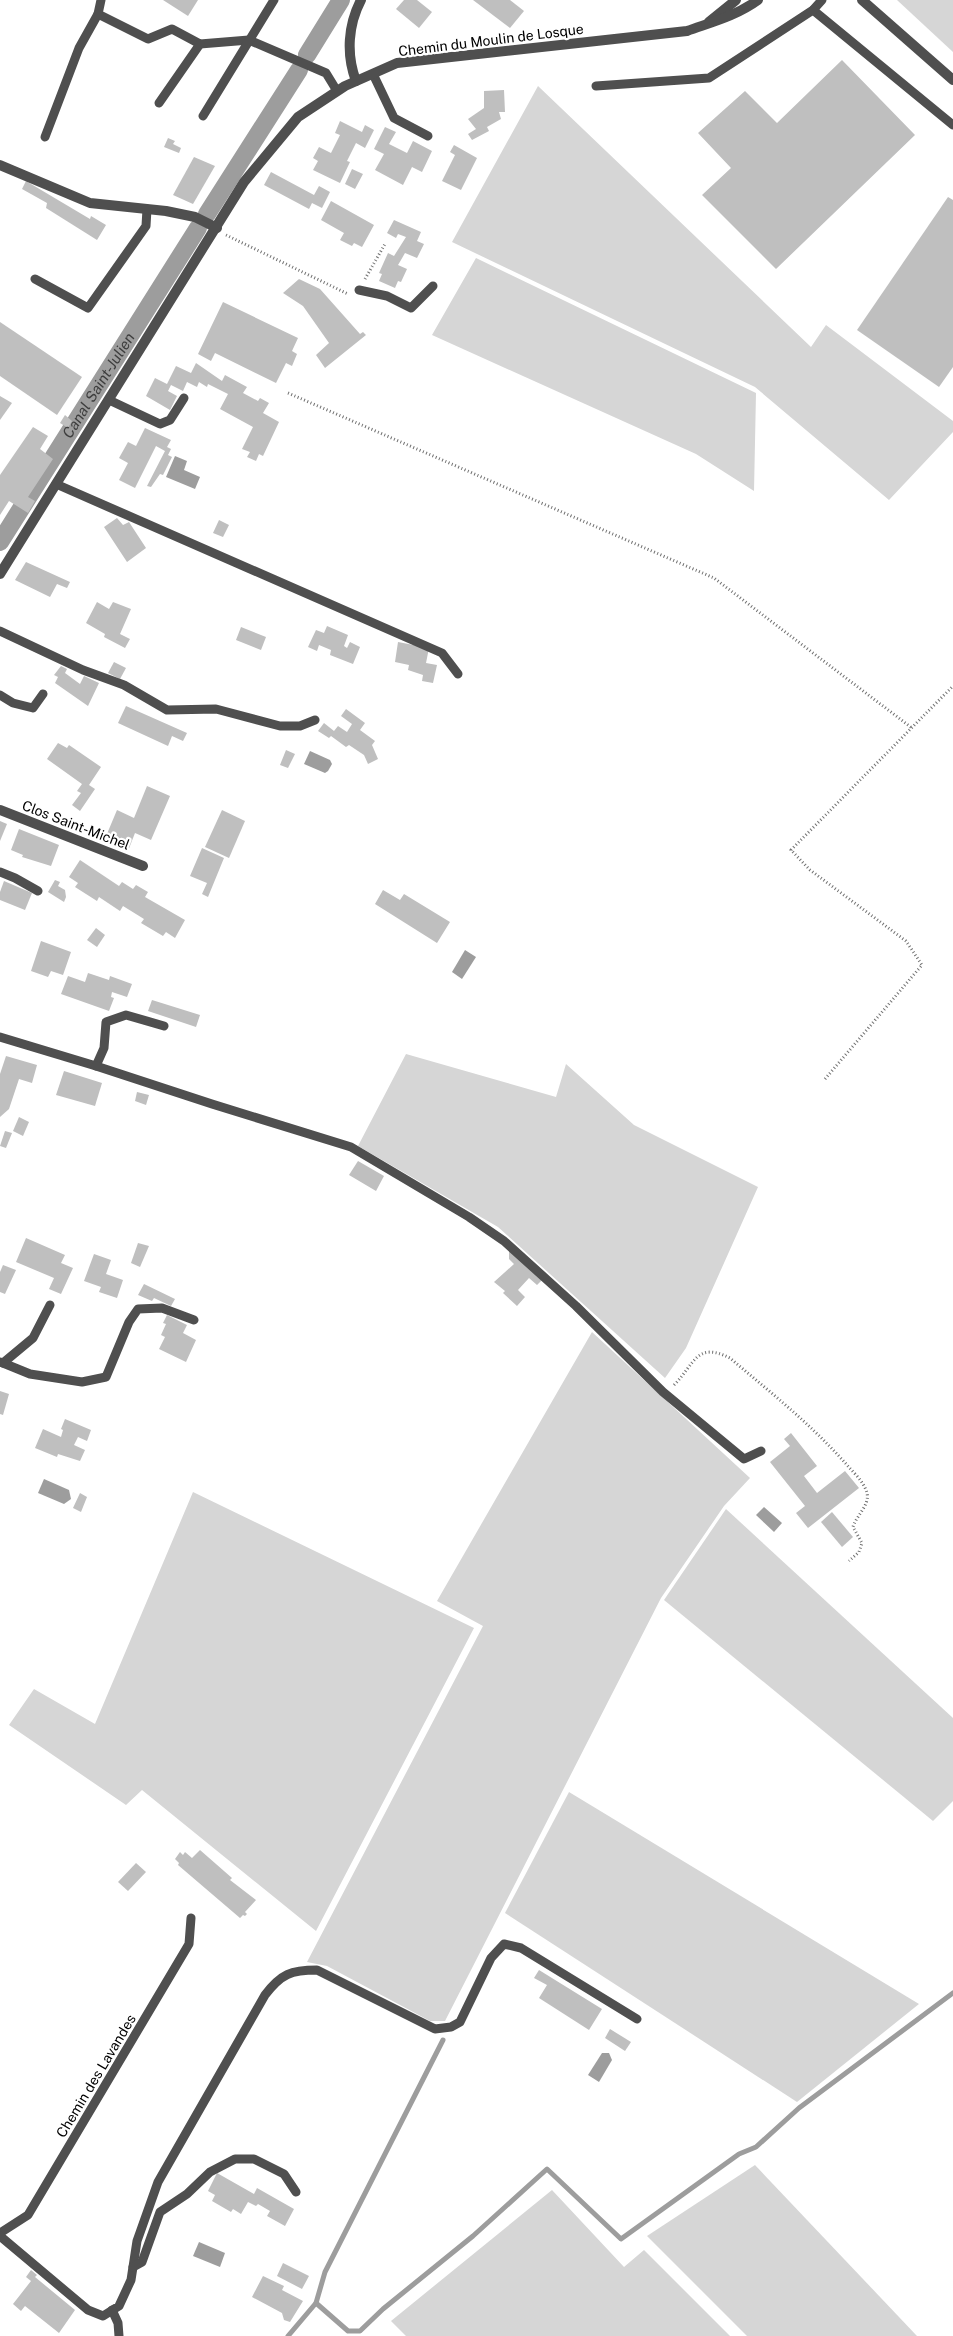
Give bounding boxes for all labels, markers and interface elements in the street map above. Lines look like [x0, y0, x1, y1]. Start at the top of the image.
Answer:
street label: Chemin du Moulin de Losque [397, 21, 585, 59]
water label: Canal Saint-Julien [59, 329, 138, 441]
street label: Clos Saint-Michel [20, 797, 132, 853]
street label: Chemin des Lavandes [53, 2012, 139, 2140]

